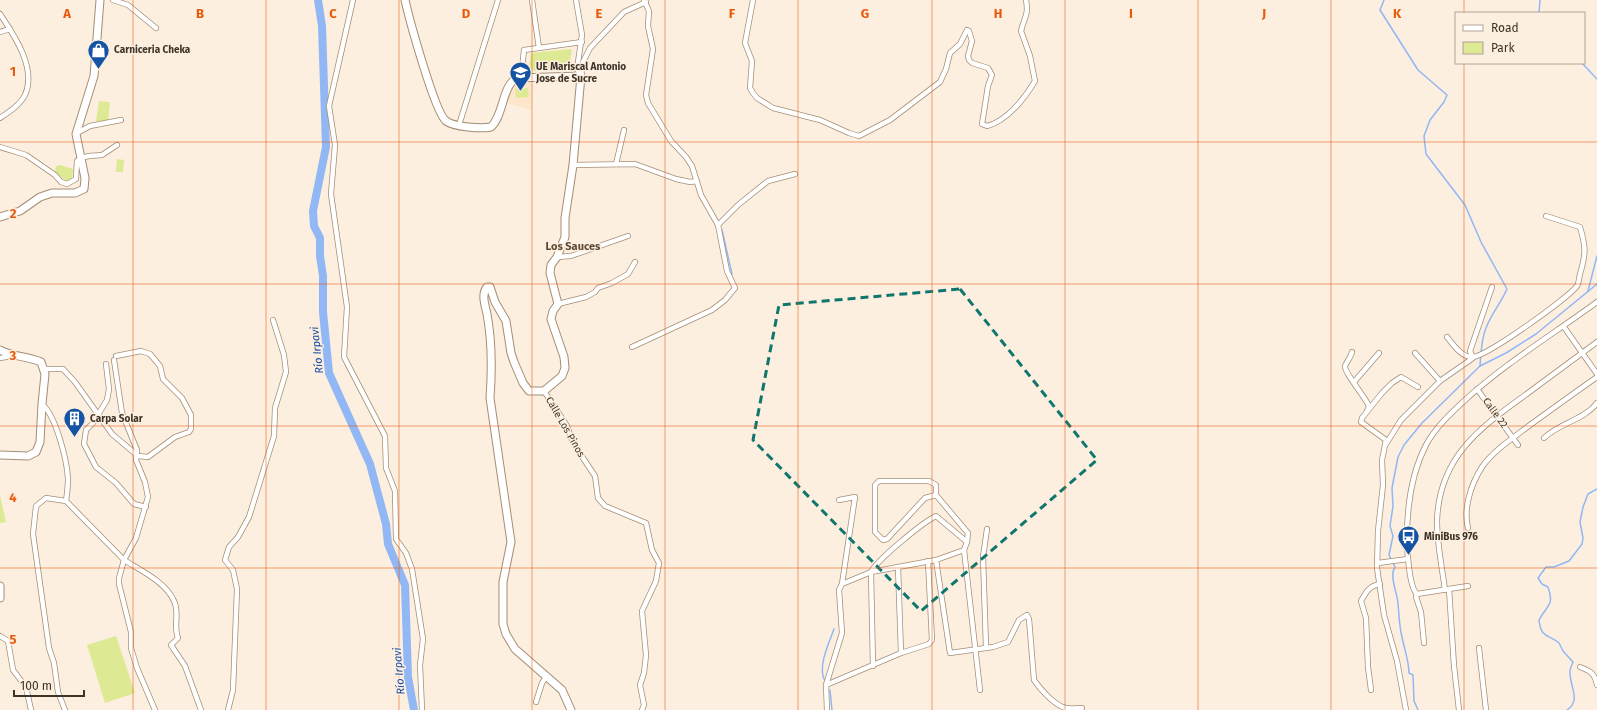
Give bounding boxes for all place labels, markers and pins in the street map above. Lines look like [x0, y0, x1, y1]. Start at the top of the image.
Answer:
shop icon: Carniceria Cheka [86, 37, 112, 70]
place label: Carniceria Cheka [114, 44, 191, 56]
school or university icon: UE Mariscal Antonio Jose de Sucre [508, 60, 534, 93]
place label: UE Mariscal Antonio Jose de Sucre [535, 61, 626, 85]
building icon: Carpa Solar [62, 406, 88, 439]
place label: Carpa Solar [90, 413, 144, 425]
bus stop icon: MiniBus 976 [1395, 524, 1421, 557]
place label: MiniBus 976 [1424, 531, 1478, 543]

